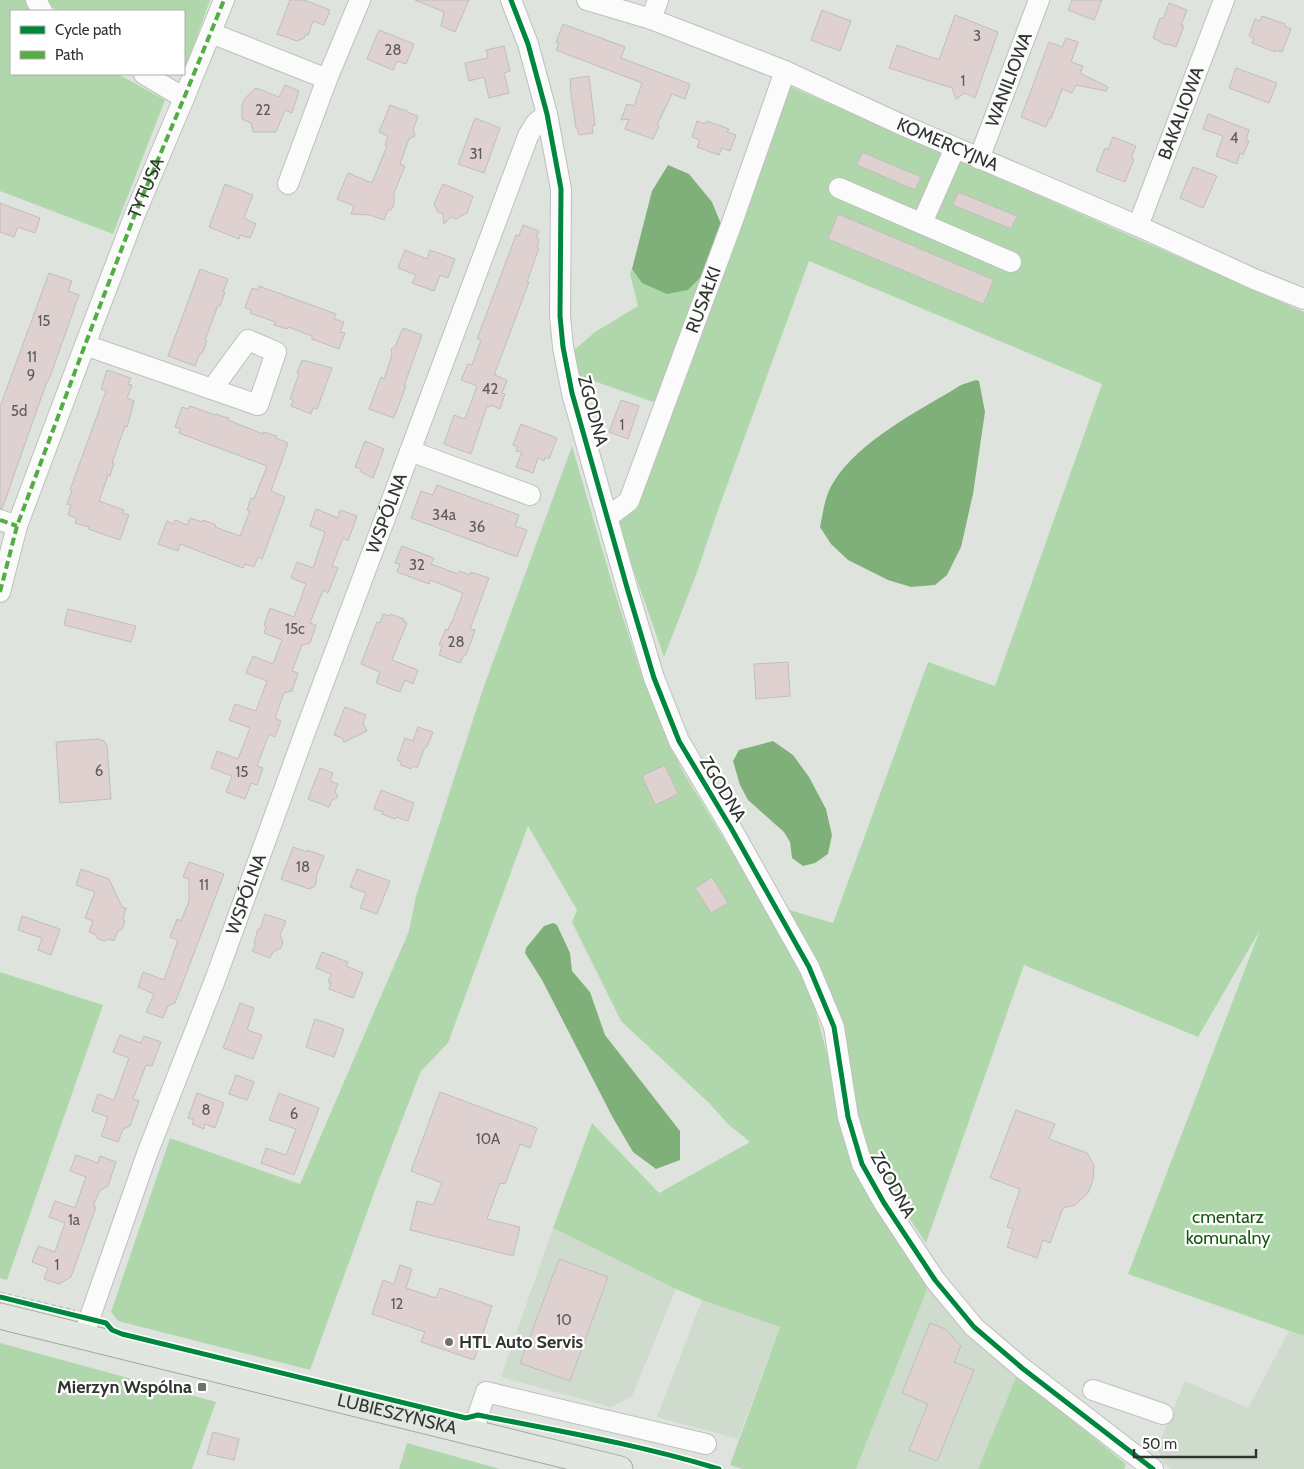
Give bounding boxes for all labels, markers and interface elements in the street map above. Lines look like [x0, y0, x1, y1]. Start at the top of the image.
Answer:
legend [10, 10, 185, 75]
text: Cycle path [55, 21, 121, 39]
house number: 3 [973, 27, 981, 45]
street label: WANILIOWA [981, 29, 1037, 130]
house number: 28 [385, 41, 401, 59]
text: Path [55, 46, 84, 64]
street label: BAKALIOWA [1153, 63, 1209, 163]
house number: 1 [961, 72, 965, 90]
house number: 22 [255, 101, 271, 119]
street label: KOMERCYJNA [893, 113, 1002, 176]
house number: 4 [1230, 129, 1239, 147]
house number: 31 [469, 145, 483, 163]
street label: TYTUSA [123, 154, 169, 222]
street label: RUSAŁKI [681, 263, 726, 336]
house number: 15 [37, 312, 51, 330]
house number: 11 [27, 348, 37, 366]
house number: 9 [27, 366, 35, 384]
street label: ZGODNA [573, 373, 613, 449]
house number: 42 [482, 380, 498, 398]
house number: 5d [11, 402, 27, 420]
house number: 1 [620, 416, 624, 434]
street label: WSPÓLNA [362, 470, 412, 557]
house number: 34a [432, 506, 457, 524]
house number: 36 [469, 518, 485, 536]
house number: 32 [409, 556, 425, 574]
house number: 15c [285, 620, 305, 638]
house number: 28 [448, 633, 464, 651]
street label: ZGODNA [695, 752, 751, 826]
house number: 6 [95, 762, 103, 780]
house number: 15 [235, 763, 249, 781]
street label: WSPÓLNA [221, 851, 271, 938]
house number: 18 [296, 858, 310, 876]
house number: 11 [199, 876, 209, 894]
house number: 8 [201, 1101, 211, 1119]
house number: 6 [290, 1105, 298, 1123]
house number: 10A [476, 1130, 501, 1148]
street label: ZGODNA [866, 1148, 920, 1222]
park label: cmentarz komunalny [1186, 1206, 1270, 1249]
house number: 1a [68, 1211, 81, 1229]
house number: 1 [55, 1256, 59, 1274]
house number: 12 [391, 1295, 404, 1313]
house number: 10 [556, 1311, 572, 1329]
place label: HTL Auto Servis [459, 1331, 583, 1353]
marker: HTL Auto Servis [443, 1336, 455, 1348]
place label: Mierzyn Wspólna [57, 1376, 192, 1398]
marker: Mierzyn Wspólna [196, 1381, 208, 1393]
street label: LUBIESZYŃSKA [335, 1389, 459, 1439]
scale bar [1134, 1426, 1256, 1458]
text: 50 m [1142, 1435, 1177, 1453]

